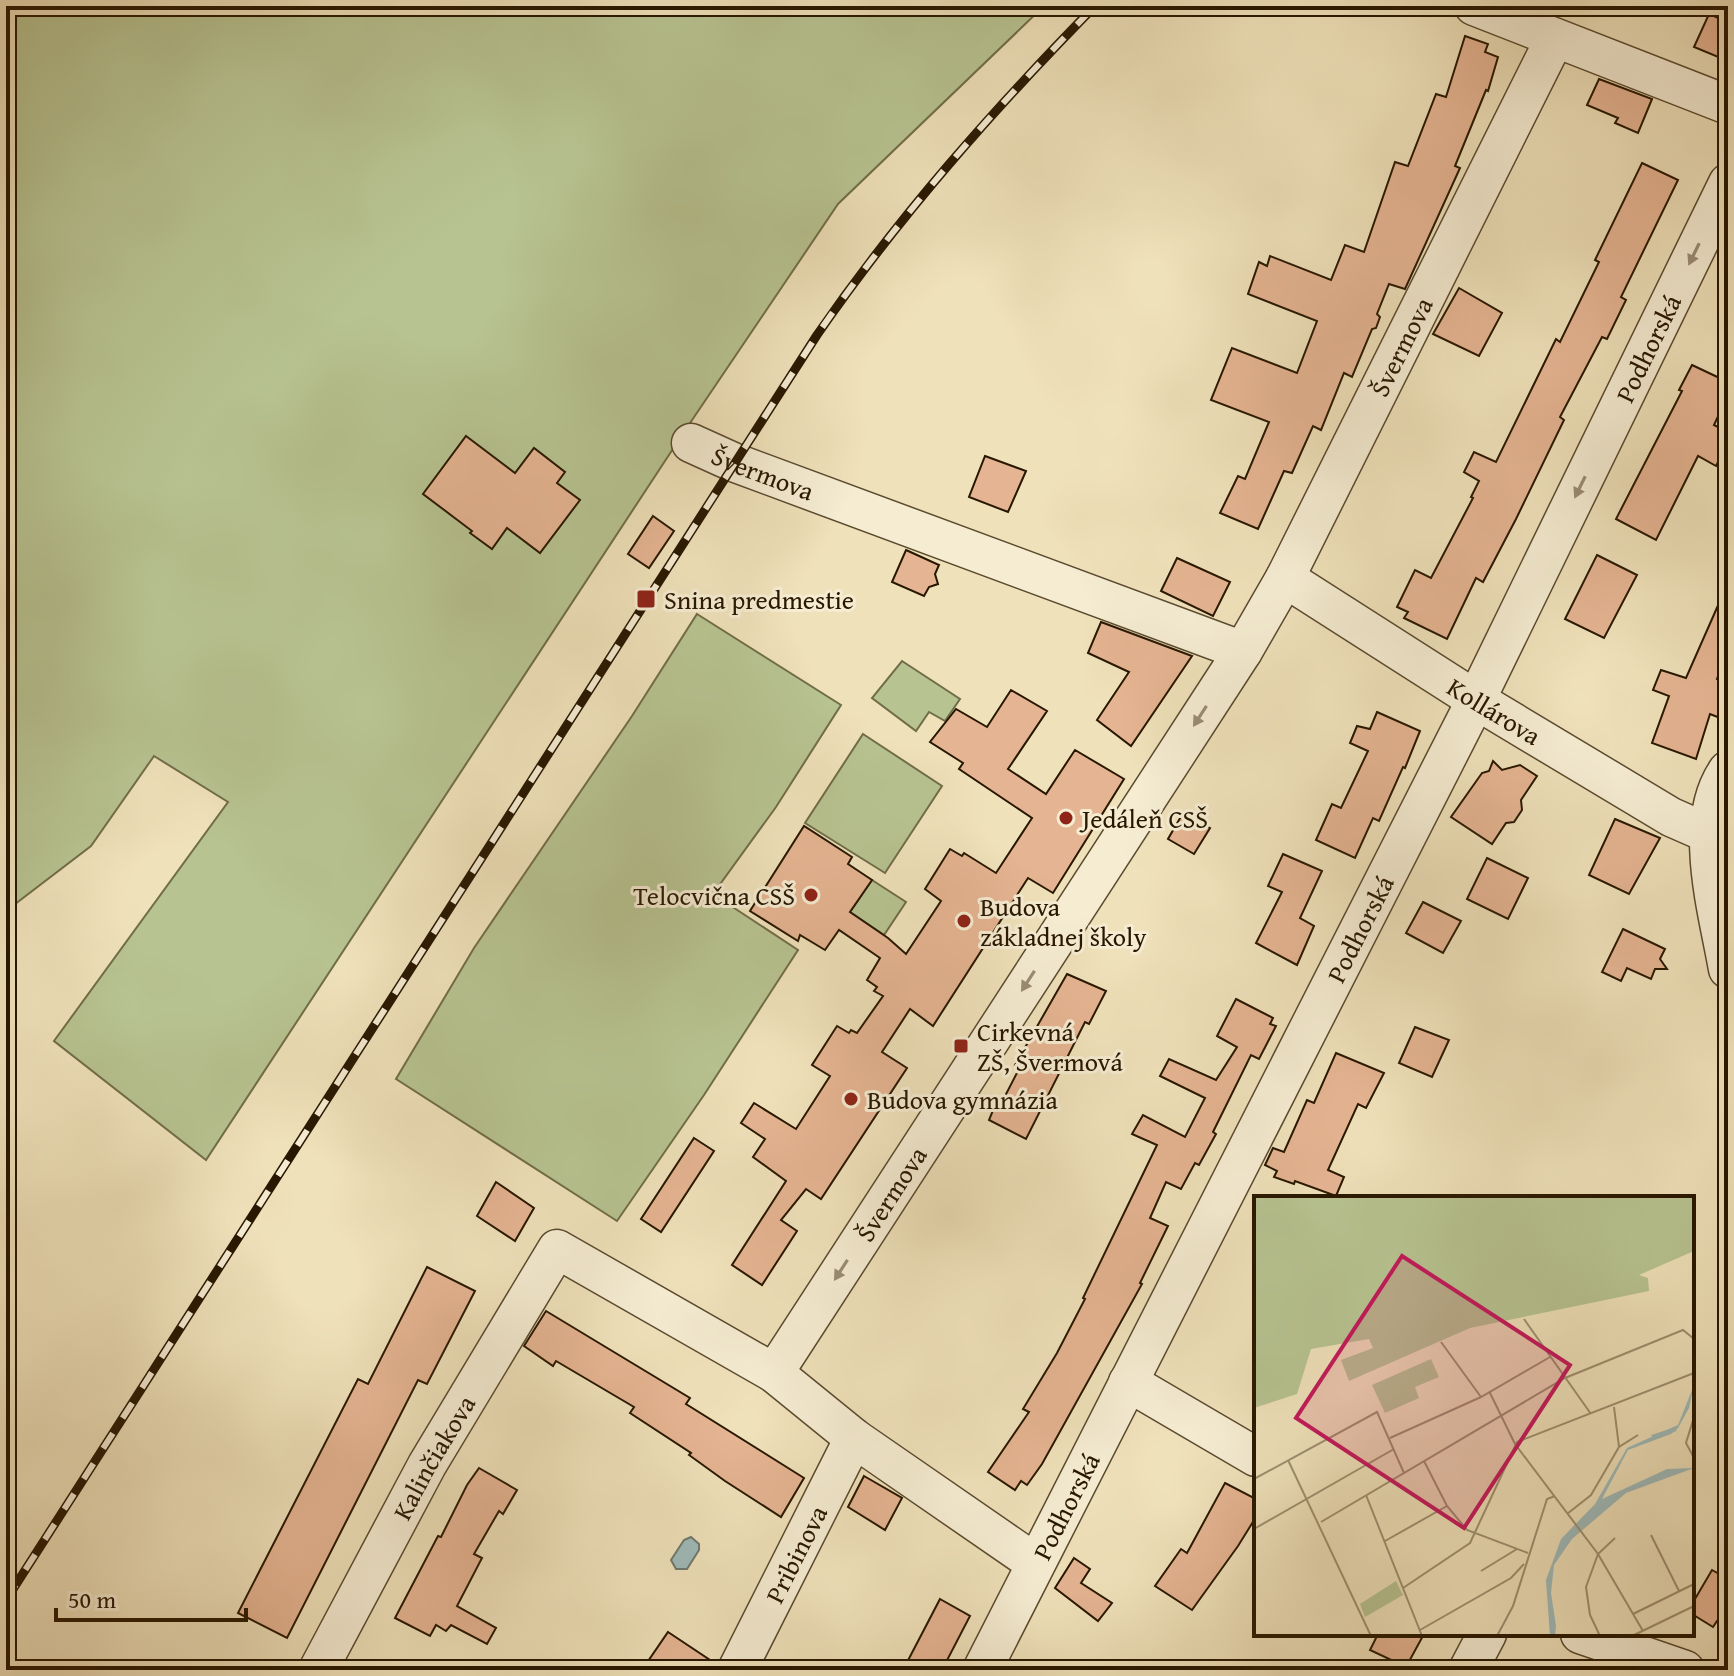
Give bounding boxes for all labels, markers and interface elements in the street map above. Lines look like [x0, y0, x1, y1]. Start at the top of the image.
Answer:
one-way arrow [1687, 242, 1701, 265]
street label: Podhorská [1605, 287, 1691, 409]
street label: Švermova [1359, 289, 1442, 403]
street label: Švermova [705, 435, 820, 510]
one-way arrow [1573, 476, 1587, 499]
place label: Snina predmestie [664, 580, 854, 619]
marker: Snina predmestie [635, 588, 657, 610]
street label: Kollárova [1440, 667, 1549, 755]
one-way arrow [1194, 705, 1208, 727]
place label: Jedáleň CSŠ [1079, 799, 1208, 838]
marker: Jedáleň CSŠ [1057, 809, 1075, 827]
street label: Podhorská [1316, 868, 1403, 989]
place label: Telocvična CSŠ [633, 876, 795, 915]
marker: Telocvična CSŠ [802, 886, 820, 904]
place label: Budova základnej školy [980, 887, 1146, 956]
marker: Budova základnej školy [955, 912, 973, 930]
one-way arrow [1021, 971, 1036, 992]
place label: Cirkevná ZŠ, Švermová [977, 1012, 1123, 1081]
marker: Cirkevná ZŠ, Švermová [952, 1037, 970, 1055]
place label: Budova gymnázia [867, 1080, 1059, 1119]
marker: Budova gymnázia [842, 1090, 860, 1108]
street label: Švermova [845, 1138, 936, 1249]
inset map [1254, 1196, 1694, 1636]
one-way arrow [834, 1259, 849, 1281]
street label: Kalinčiakova [382, 1387, 485, 1527]
street label: Podhorská [1022, 1445, 1109, 1566]
street label: Pribinova [755, 1498, 837, 1610]
scale bar [56, 1572, 246, 1622]
text: 50 m [68, 1582, 116, 1617]

